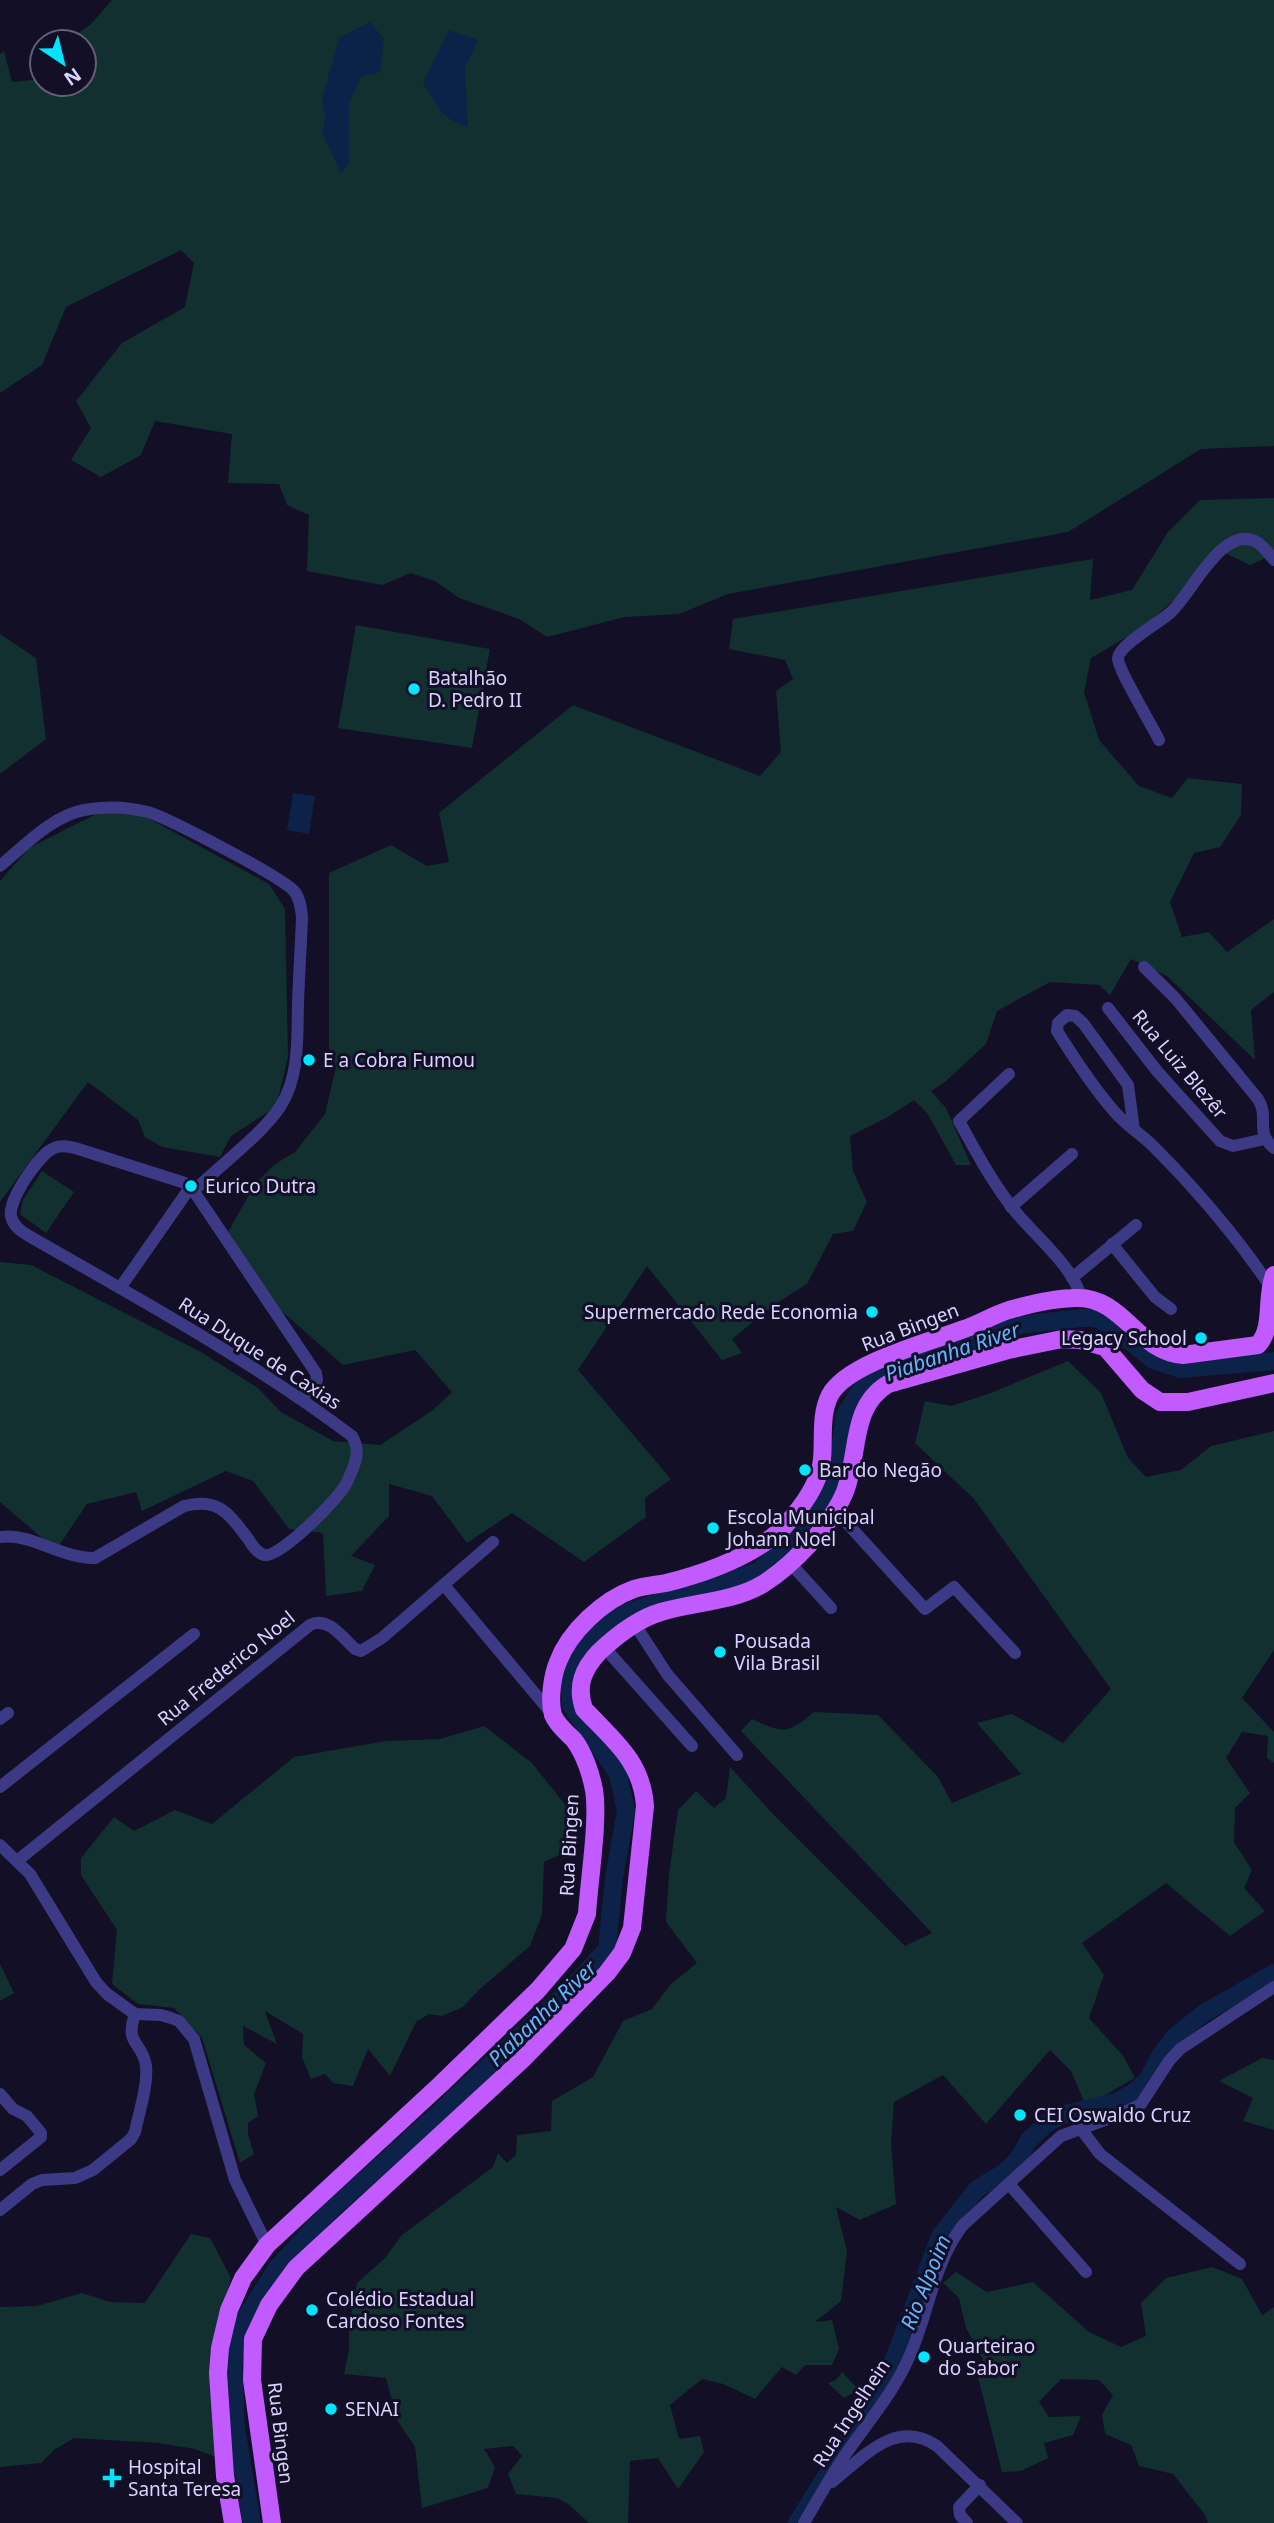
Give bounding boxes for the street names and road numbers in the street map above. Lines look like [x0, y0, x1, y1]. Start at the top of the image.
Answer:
street label: Rua Luiz Blezêr [1127, 1004, 1233, 1124]
street label: Rua Duque de Caxias [174, 1291, 346, 1415]
street label: Rua Bingen [858, 1297, 962, 1357]
street label: Rua Frederico Noel [152, 1605, 300, 1731]
street label: Rua Bingen [553, 1793, 585, 1897]
street label: Rua Ingelhein [806, 2354, 896, 2472]
street label: Rua Bingen [262, 2381, 300, 2485]

